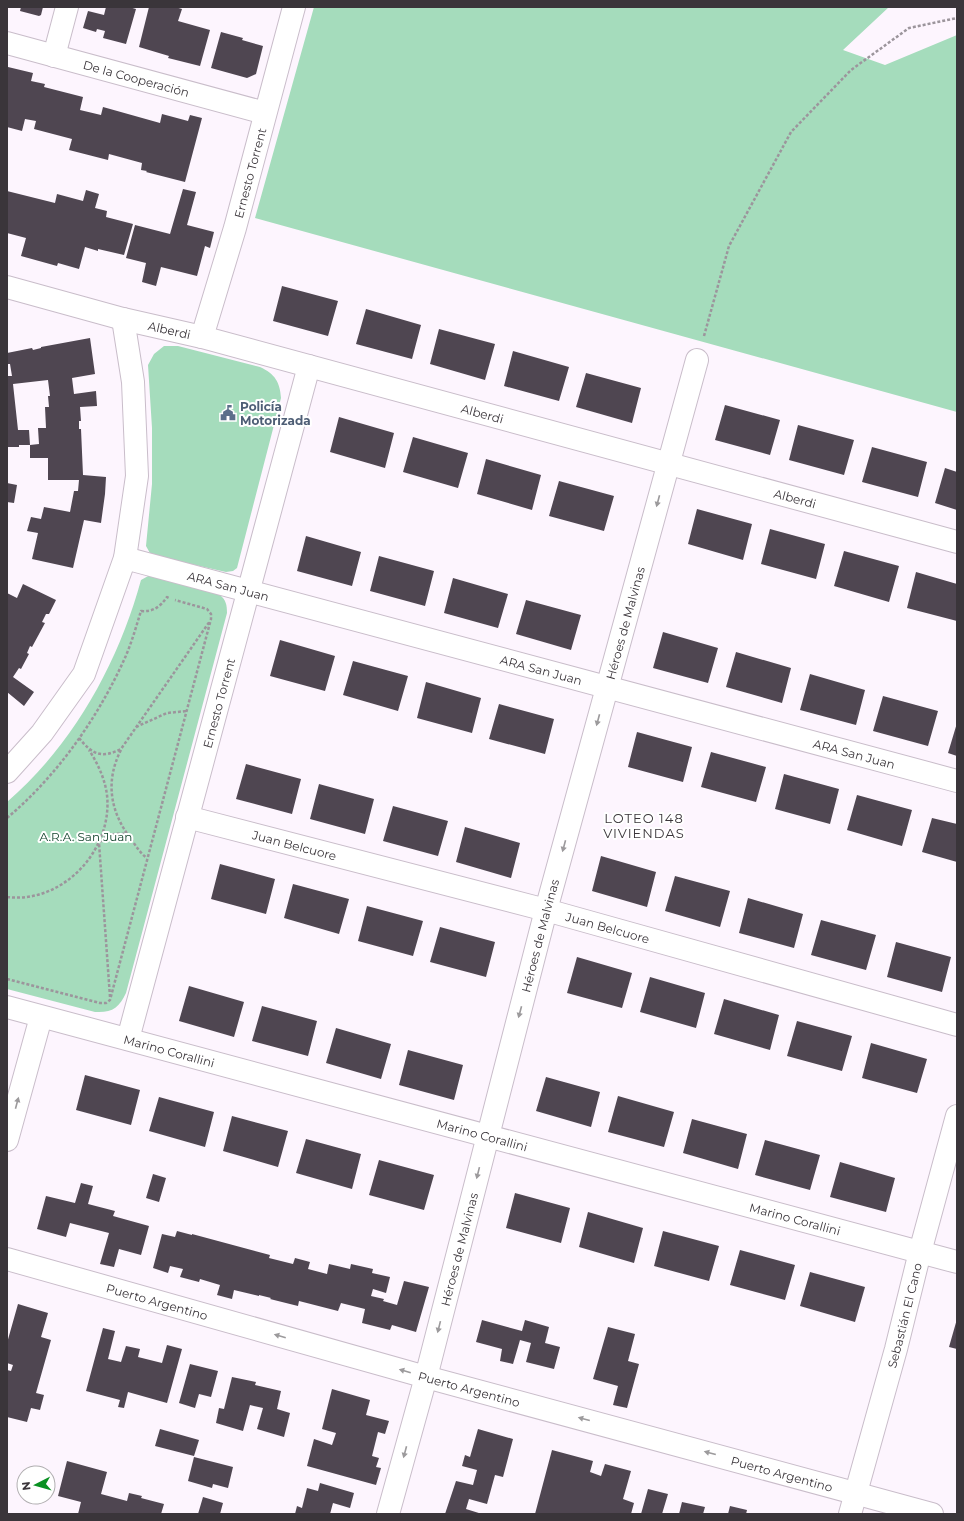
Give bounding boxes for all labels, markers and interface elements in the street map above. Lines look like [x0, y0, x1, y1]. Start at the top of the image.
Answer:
street label: De la Cooperación [82, 57, 191, 100]
street label: Ernesto Torrent [231, 126, 269, 220]
street label: Alberdi [147, 317, 192, 342]
place label: Policía Motorizada [240, 399, 311, 428]
street label: Alberdi [460, 400, 505, 426]
public building icon: Policía Motorizada [219, 404, 237, 422]
street label: Alberdi [772, 485, 818, 511]
one-way arrow [655, 494, 661, 507]
street label: Héroes de Malvinas [602, 565, 648, 681]
street label: ARA San Juan [186, 568, 271, 604]
street label: ARA San Juan [499, 651, 584, 688]
street label: Ernesto Torrent [199, 656, 238, 750]
one-way arrow [595, 715, 601, 727]
street label: ARA San Juan [812, 735, 897, 772]
district label: LOTEO 148 VIVIENDAS [603, 810, 685, 841]
street label: Juan Belcuore [250, 827, 338, 863]
park label: A.R.A. San Juan [40, 829, 132, 844]
one-way arrow [561, 840, 567, 852]
street label: Héroes de Malvinas [518, 877, 562, 994]
street label: Juan Belcuore [563, 908, 651, 946]
one-way arrow [516, 1006, 522, 1018]
street label: Marino Corallini [122, 1031, 216, 1070]
one-way arrow [15, 1097, 21, 1109]
street label: Marino Corallini [435, 1115, 529, 1154]
one-way arrow [474, 1167, 480, 1180]
street label: Héroes de Malvinas [437, 1191, 481, 1308]
street label: Marino Corallini [748, 1199, 842, 1238]
street label: Sebastián El Cano [884, 1261, 925, 1369]
street label: Puerto Argentino [105, 1280, 210, 1323]
one-way arrow [436, 1321, 442, 1333]
one-way arrow [273, 1332, 286, 1338]
one-way arrow [399, 1367, 411, 1373]
street label: Puerto Argentino [416, 1368, 522, 1410]
one-way arrow [578, 1416, 591, 1422]
one-way arrow [402, 1446, 408, 1458]
one-way arrow [704, 1450, 716, 1456]
street label: Puerto Argentino [729, 1452, 835, 1494]
north arrow [16, 1465, 56, 1505]
text: N [19, 1481, 33, 1491]

